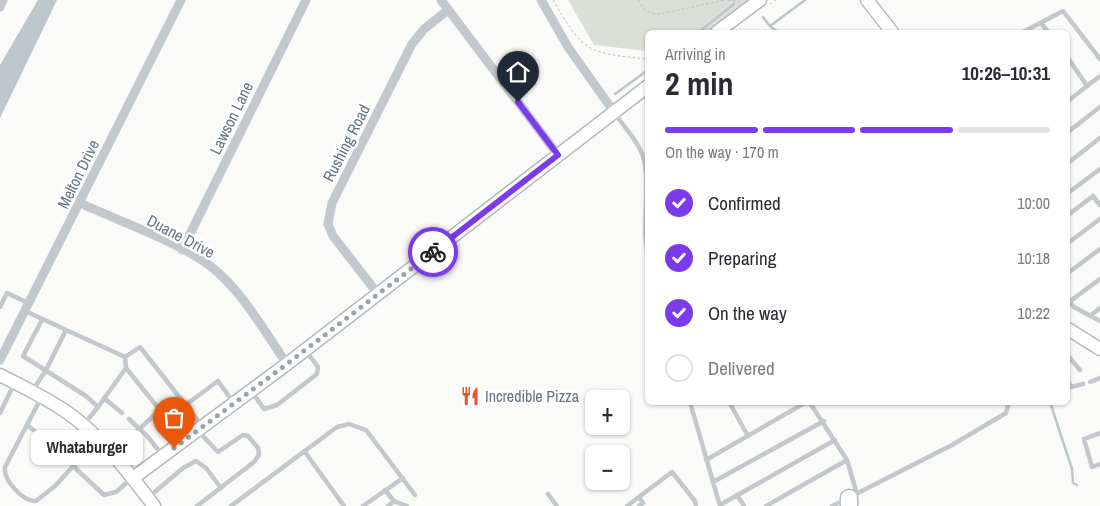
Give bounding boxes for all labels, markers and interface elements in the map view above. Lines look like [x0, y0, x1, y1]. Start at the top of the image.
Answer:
text: Arriving in [665, 43, 726, 65]
pin [497, 51, 539, 102]
icon: home [504, 58, 532, 86]
text: 10:26–10:31 [962, 60, 1050, 86]
text: 2 min [665, 62, 734, 105]
street label: Lawson Lane [204, 78, 258, 158]
street label: Rushing Road [317, 101, 375, 185]
street label: Melton Drive [52, 136, 104, 212]
text: On the way · 170 m [665, 141, 779, 163]
icon: check [665, 189, 693, 217]
text: Confirmed [708, 190, 781, 216]
text: 10:00 [1017, 192, 1050, 214]
street label: Duane Drive [143, 209, 219, 263]
courier [408, 227, 458, 277]
icon: bike [419, 238, 447, 266]
icon: check [665, 244, 693, 272]
text: Preparing [708, 245, 776, 271]
text: 10:18 [1017, 247, 1050, 269]
icon: check [665, 299, 693, 327]
text: On the way [708, 300, 787, 326]
text: 10:22 [1017, 302, 1050, 324]
text: Delivered [708, 355, 775, 381]
restaurant icon: Incredible Pizza [459, 385, 481, 407]
place label: Incredible Pizza [485, 385, 580, 407]
map controls [585, 390, 630, 490]
button: + [585, 390, 630, 435]
pin [153, 397, 195, 448]
icon: bag [160, 404, 188, 432]
callout: Whataburger [31, 430, 144, 466]
text: Whataburger [47, 436, 127, 458]
button: − [585, 445, 630, 490]

